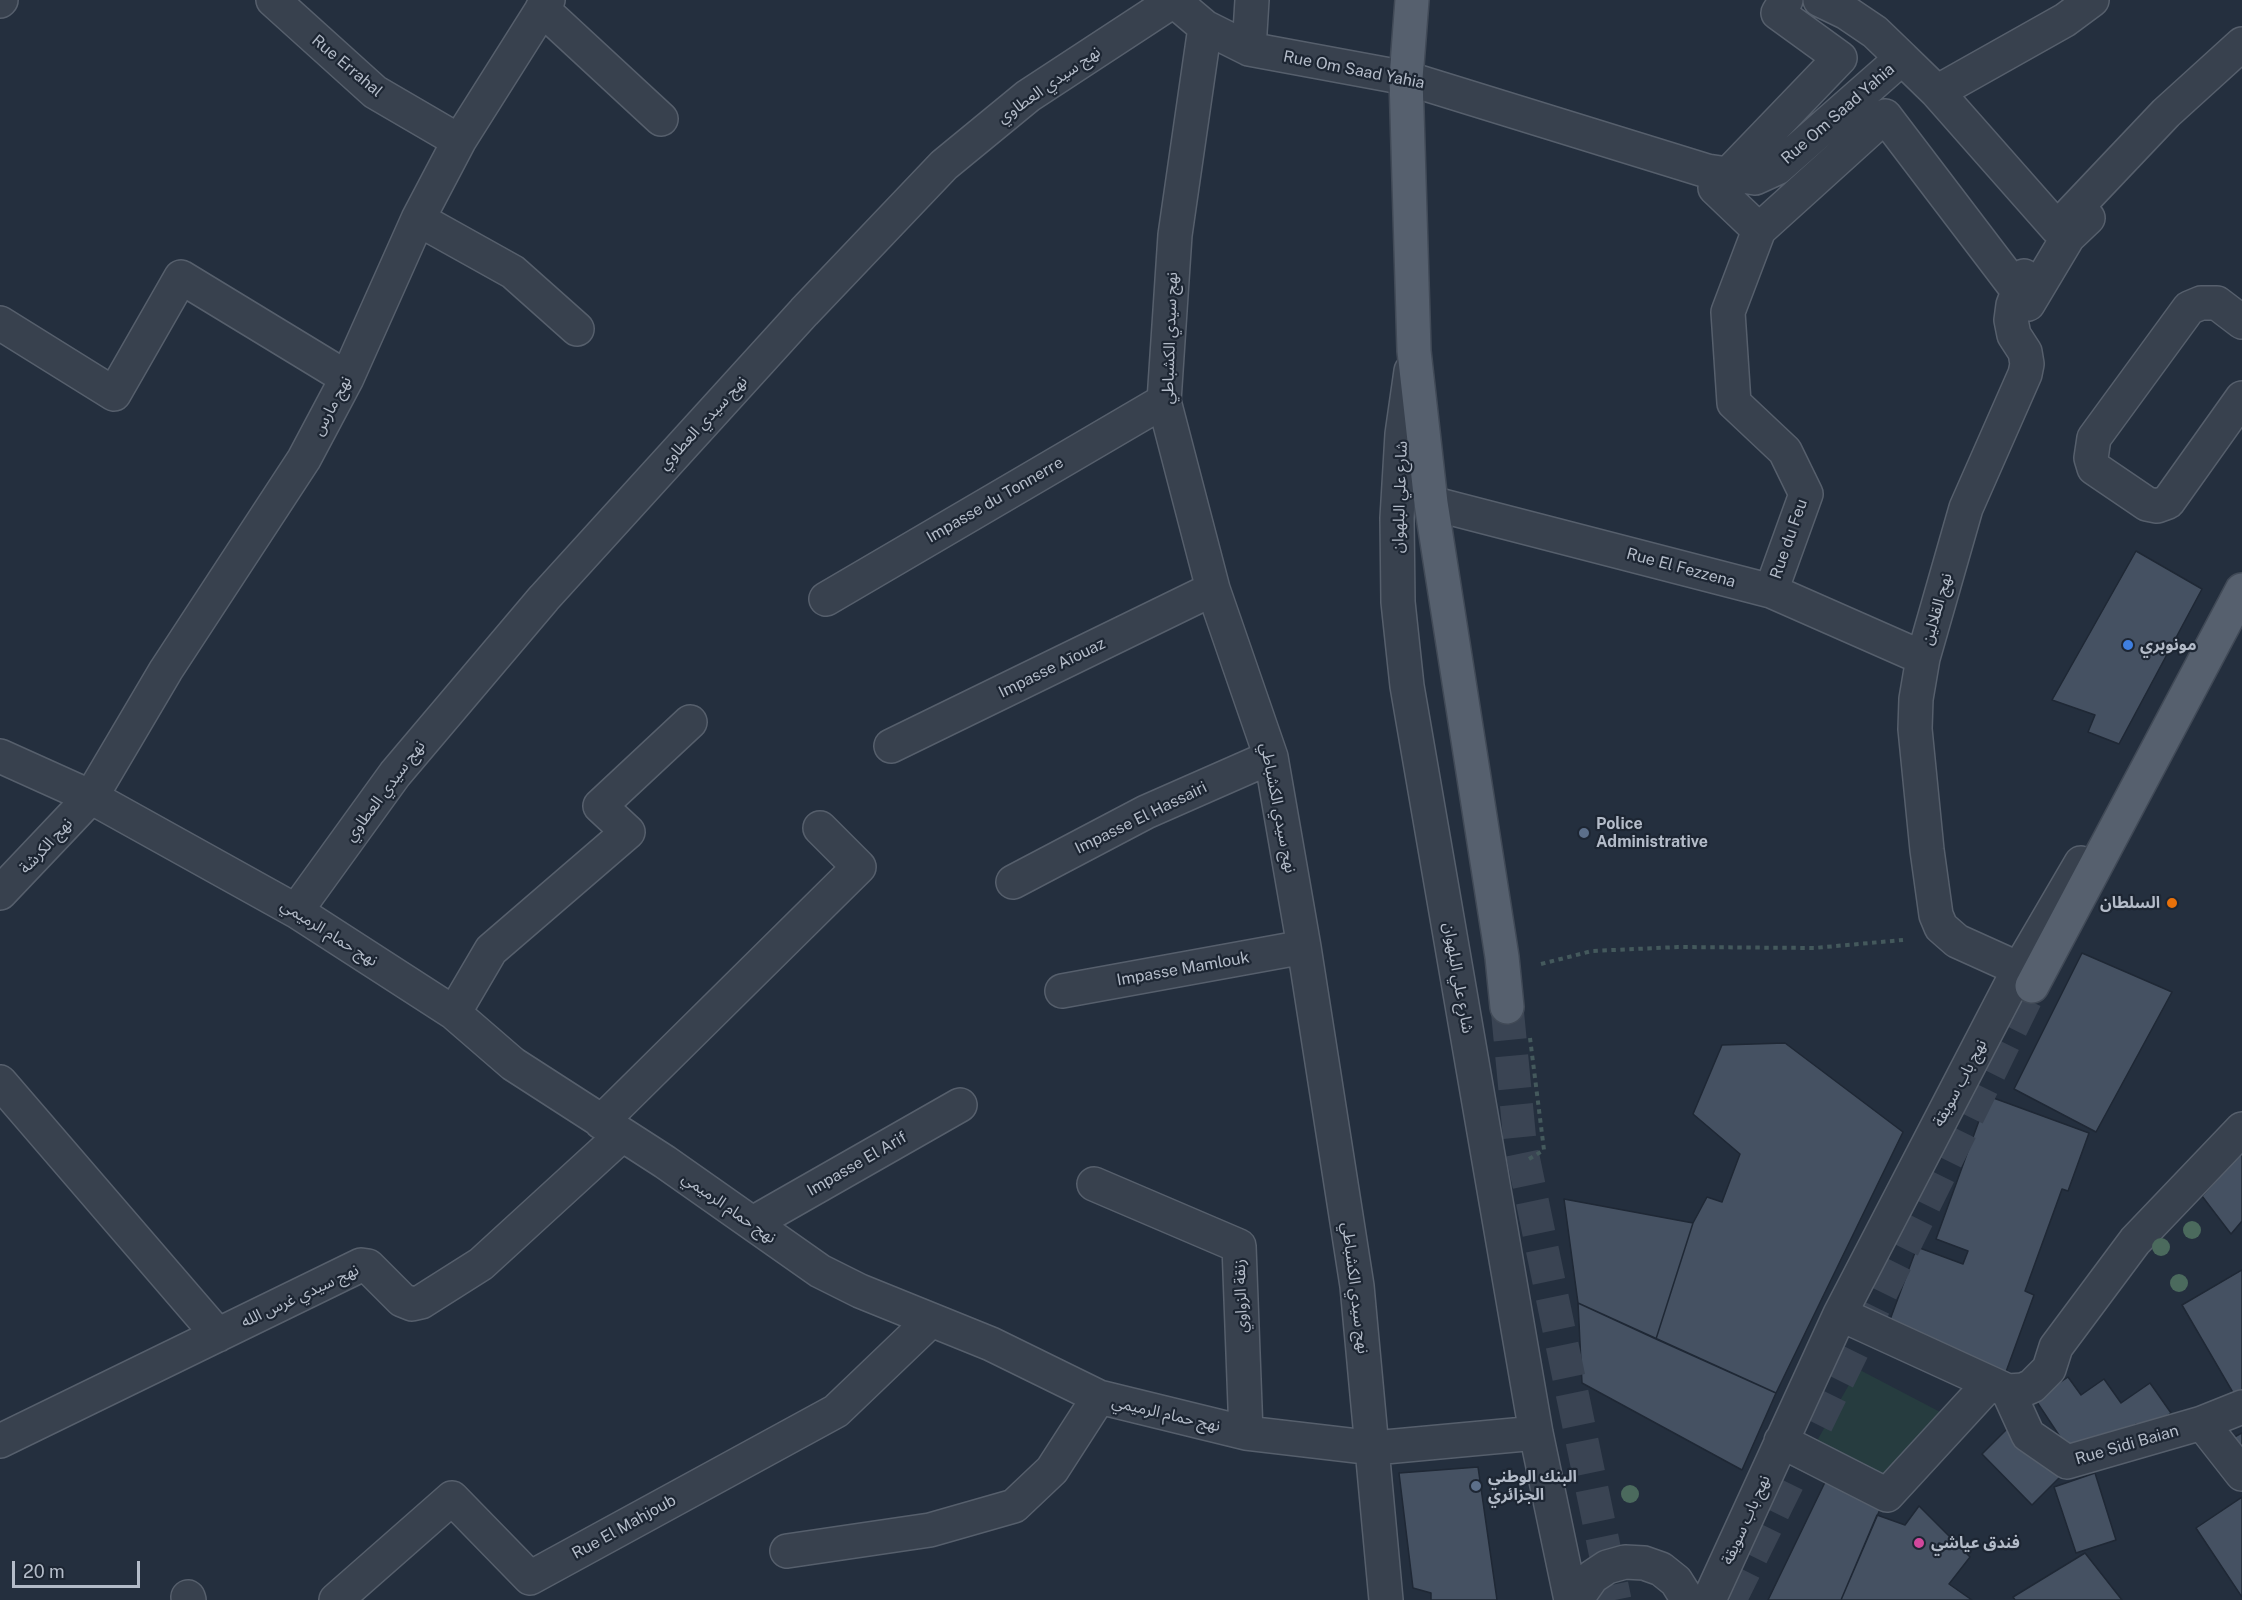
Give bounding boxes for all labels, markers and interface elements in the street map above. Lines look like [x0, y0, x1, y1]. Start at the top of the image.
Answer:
street label: Rue Errahal [308, 31, 386, 101]
street label: نهج سيدي العطاوي [994, 42, 1104, 128]
street label: Rue Om Saad Yahia [1282, 47, 1426, 93]
street label: Rue Om Saad Yahia [1778, 60, 1898, 168]
street label: نهج سيدي الكشباطي [1158, 272, 1182, 404]
street label: نهج سيدي العطاوي [655, 372, 751, 474]
street label: نهج مارس [308, 373, 356, 439]
street label: شارع علي البلهوان [1388, 441, 1412, 553]
street label: Impasse du Tonnerre [923, 453, 1067, 547]
street label: Rue du Feu [1766, 497, 1812, 581]
street label: Rue El Fezzena [1624, 544, 1738, 592]
street label: نهج القلالين [1918, 571, 1956, 647]
street label: Impasse Aĩouaz [996, 634, 1108, 702]
place label: مونوبري [2140, 635, 2197, 655]
marker: مونوبري [2121, 638, 2135, 652]
street label: نهج سيدي العطاوي [341, 737, 429, 845]
street label: نهج سيدي الكشباطي [1256, 741, 1300, 875]
street label: Impasse El Hassairi [1072, 778, 1210, 858]
street label: نهج الكرشة [15, 814, 77, 878]
place label: Police Administrative [1596, 814, 1708, 852]
marker: Police Administrative [1577, 826, 1591, 840]
place label: السلطان [2100, 893, 2160, 913]
street label: نهج حمام الرميمي [277, 896, 381, 970]
marker: السلطان [2165, 896, 2179, 910]
street label: شارع علي البلهوان [1439, 921, 1477, 1035]
street label: Impasse Mamlouk [1115, 948, 1251, 990]
street label: نهج باب سويقة [1929, 1036, 1991, 1130]
street label: Impasse El Arif [804, 1128, 910, 1200]
street label: نهج حمام الرميمي [678, 1168, 780, 1248]
street label: نهج سيدي الكشباطي [1337, 1221, 1373, 1355]
street label: زنقة الزواوي [1230, 1259, 1252, 1333]
street label: نهج سيدي غرس الله [238, 1260, 362, 1332]
street label: نهج حمام الرميمي [1110, 1392, 1222, 1436]
street label: Rue Sidi Baian [2073, 1421, 2181, 1469]
place label: البنك الوطني الجزائري [1488, 1467, 1577, 1505]
street label: نهج باب سويقة [1718, 1472, 1774, 1568]
marker: البنك الوطني الجزائري [1469, 1479, 1483, 1493]
street label: Rue El Mahjoub [569, 1491, 679, 1563]
place label: فندق عياشي [1931, 1533, 2020, 1553]
marker: فندق عياشي [1912, 1536, 1926, 1550]
scale bar [15, 1549, 142, 1587]
text: 20 m [23, 1561, 65, 1582]

